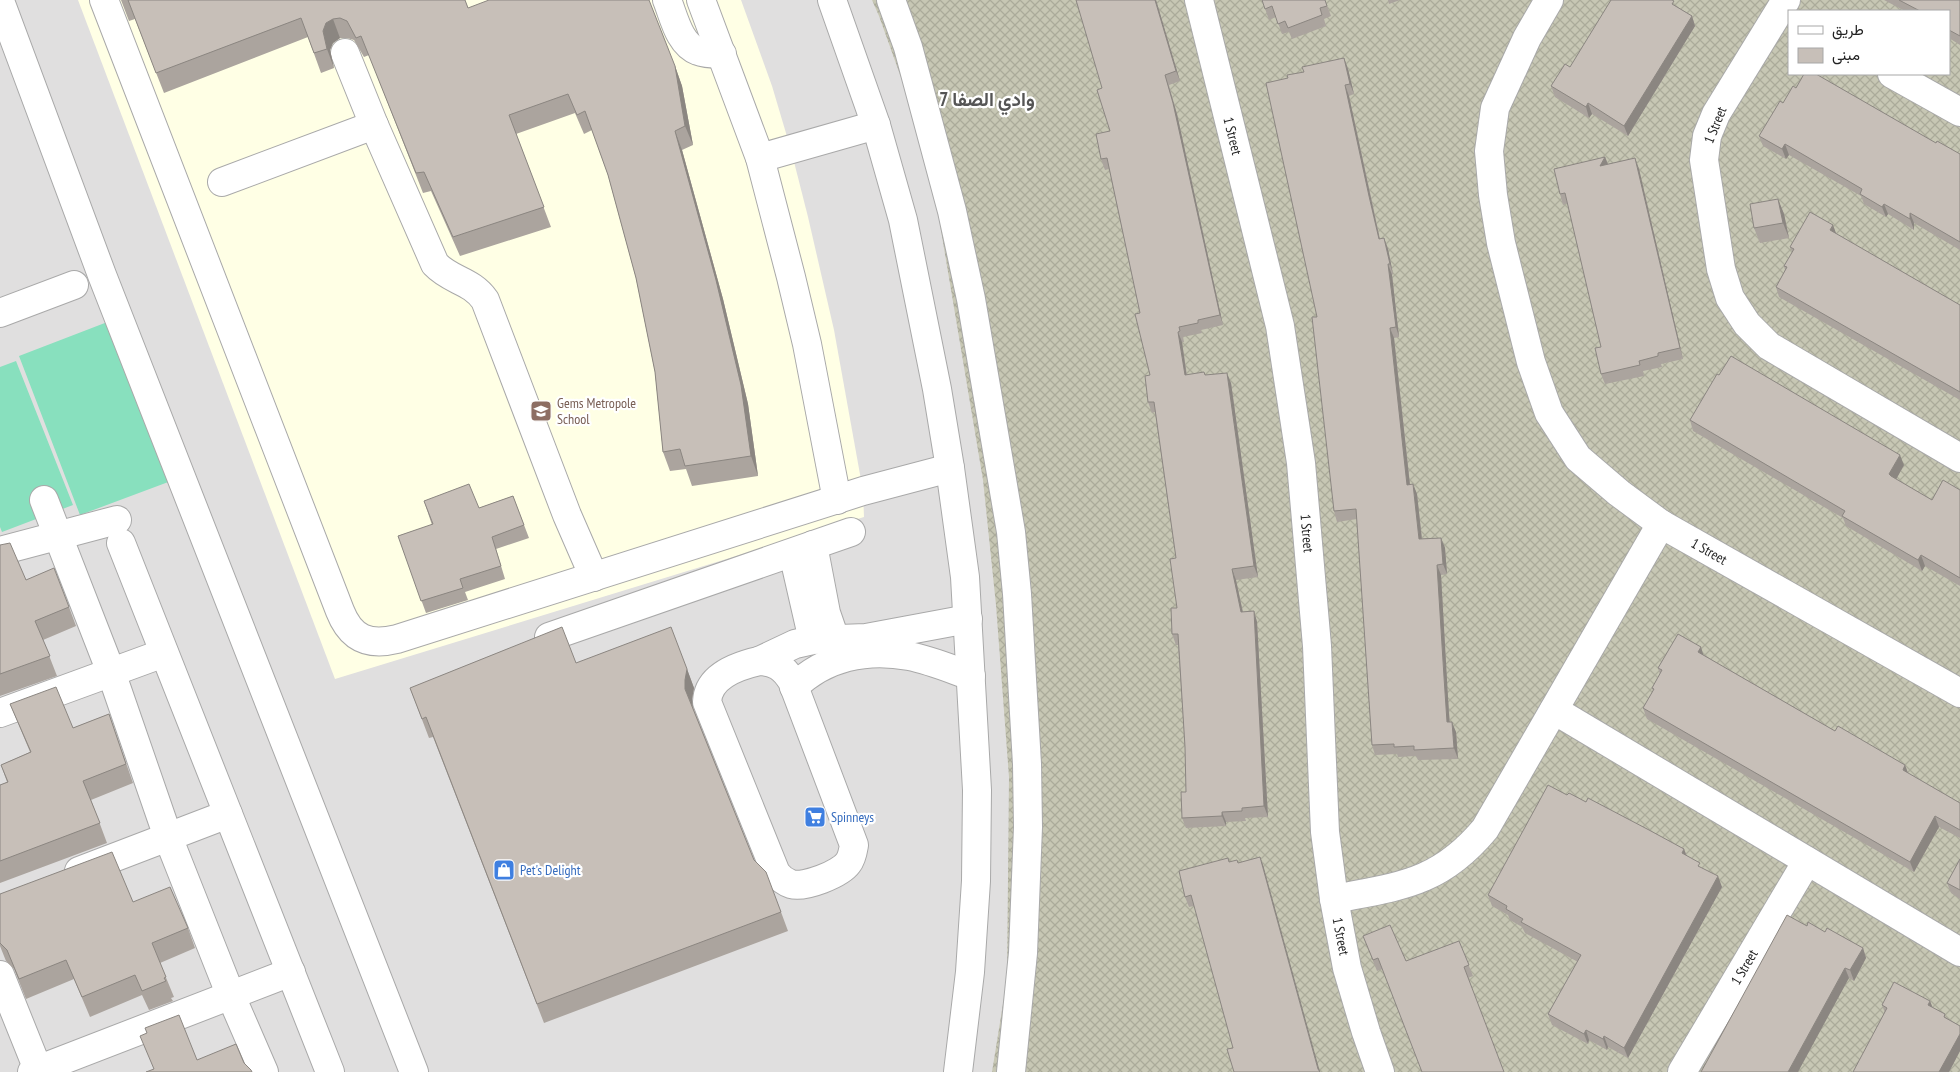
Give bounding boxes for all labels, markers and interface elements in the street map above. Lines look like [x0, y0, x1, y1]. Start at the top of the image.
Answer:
legend [1788, 10, 1950, 75]
text: طريق [1832, 20, 1864, 40]
text: مبنى [1832, 45, 1860, 65]
district label: وادي الصفا 7 [939, 87, 1035, 116]
street label: 1 Street [1699, 104, 1731, 146]
street label: 1 Street [1219, 115, 1246, 157]
place label: Gems Metropole School [557, 394, 636, 428]
school or university icon: Gems Metropole School [529, 399, 553, 423]
street label: 1 Street [1297, 513, 1318, 553]
street label: 1 Street [1688, 534, 1730, 569]
supermarket icon: Spinneys [803, 805, 827, 829]
place label: Spinneys [831, 808, 874, 826]
shop icon: Pet's Delight [492, 858, 516, 882]
place label: Pet's Delight [520, 861, 581, 879]
street label: 1 Street [1329, 916, 1353, 957]
street label: 1 Street [1727, 946, 1762, 988]

